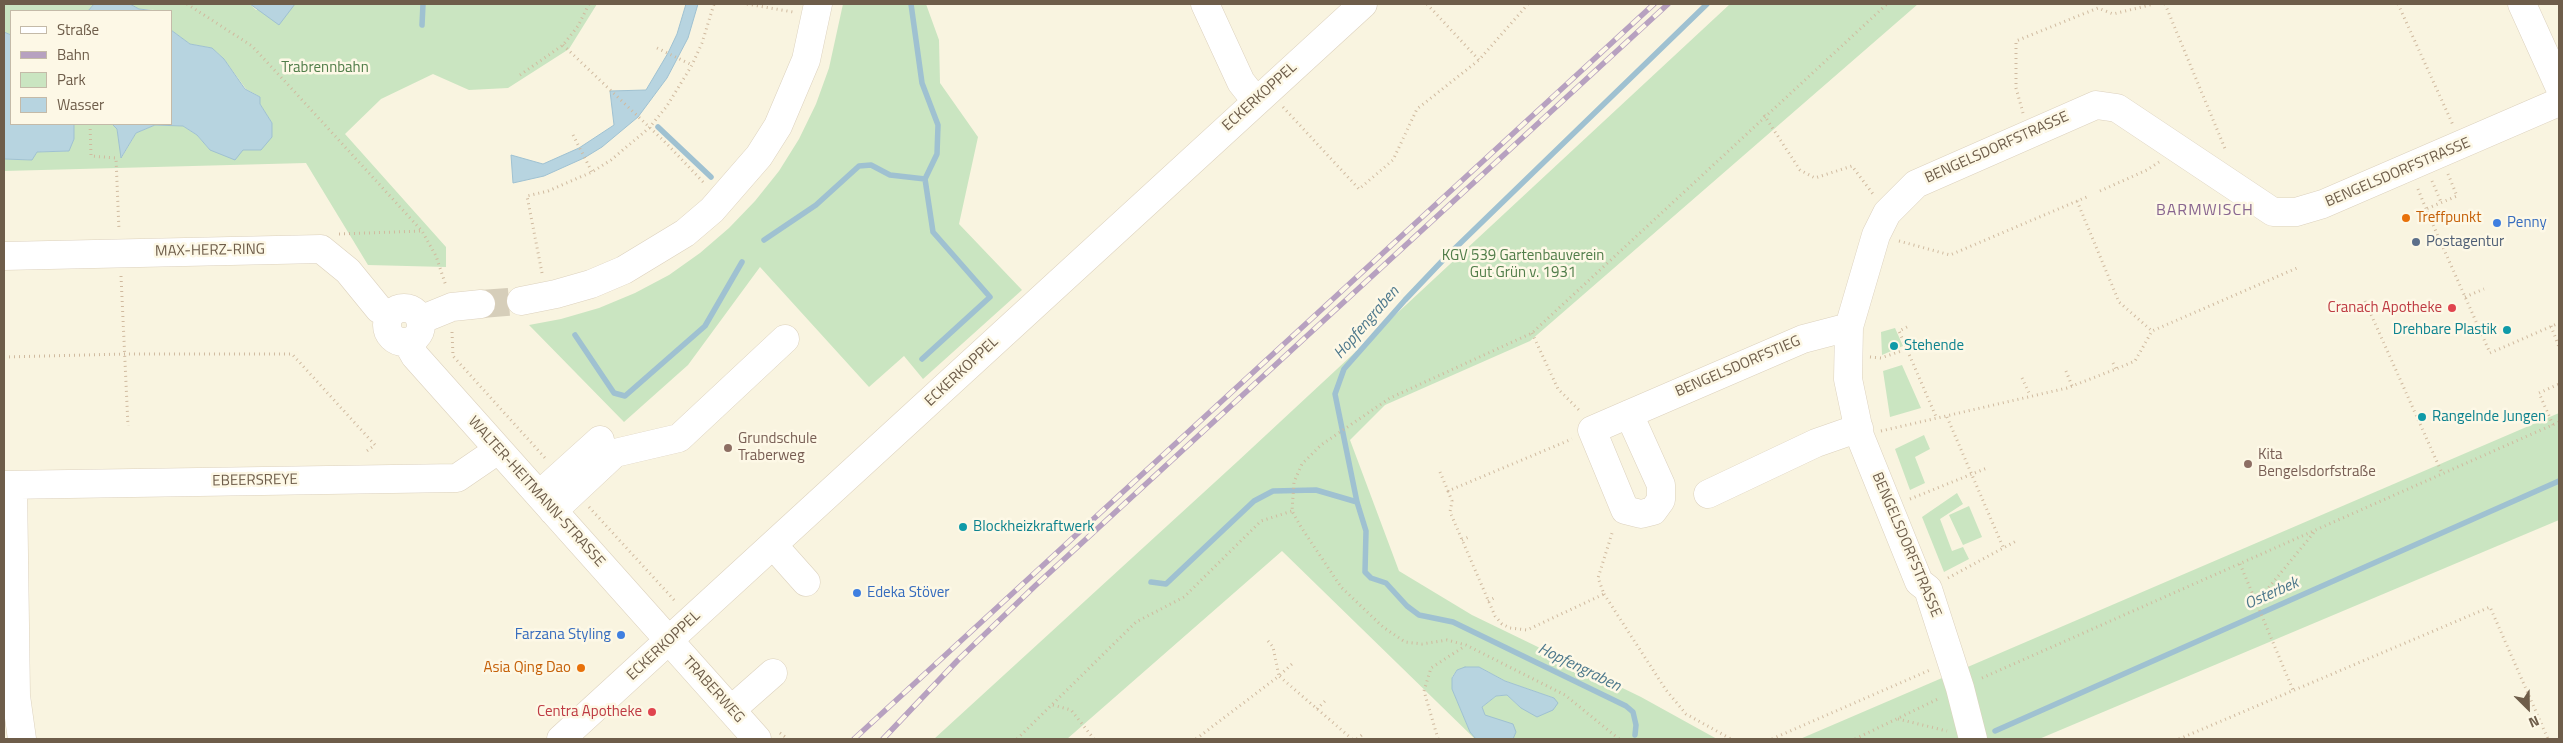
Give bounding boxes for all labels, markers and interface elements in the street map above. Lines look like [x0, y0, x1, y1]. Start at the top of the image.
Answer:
legend [10, 10, 172, 125]
text: Straße [57, 18, 99, 41]
text: Bahn [57, 43, 90, 66]
park label: Trabrennbahn [281, 59, 369, 77]
street label: ECKERKOPPEL [1219, 59, 1301, 135]
text: Park [57, 68, 86, 91]
text: Wasser [57, 93, 104, 116]
street label: BENGELSDORFSTRASSE [1922, 108, 2072, 188]
street label: BENGELSDORFSTRASSE [2323, 134, 2473, 212]
district label: BARMWISCH [2155, 201, 2255, 221]
place label: Treffpunkt [2416, 209, 2482, 227]
marker: Treffpunkt [2400, 212, 2412, 224]
place label: Penny [2507, 214, 2547, 232]
marker: Penny [2491, 217, 2503, 229]
place label: Postagentur [2426, 233, 2504, 251]
marker: Postagentur [2410, 236, 2422, 248]
street label: MAX-HERZ-RING [155, 241, 265, 261]
park label: KGV 539 Gartenbauverein Gut Grün v. 1931 [1442, 247, 1604, 282]
water label: Hopfengraben [1330, 283, 1404, 363]
place label: Cranach Apotheke [2328, 299, 2442, 317]
marker: Cranach Apotheke [2446, 302, 2458, 314]
place label: Drehbare Plastik [2393, 321, 2497, 339]
marker: Drehbare Plastik [2501, 324, 2513, 336]
street label: BENGELSDORFSTIEG [1673, 332, 1803, 402]
street label: ECKERKOPPEL [922, 333, 1002, 411]
place label: Stehende [1904, 337, 1964, 355]
marker: Stehende [1888, 340, 1900, 352]
place label: Rangelnde Jungen [2432, 408, 2546, 426]
marker: Rangelnde Jungen [2416, 411, 2428, 423]
street label: WALTER-HEITMANN-STRASSE [464, 413, 608, 571]
place label: Grundschule Traberweg [738, 430, 817, 465]
marker: Grundschule Traberweg [722, 442, 734, 454]
place label: Kita Bengelsdorfstraße [2258, 446, 2376, 481]
marker: Kita Bengelsdorfstraße [2242, 458, 2254, 470]
street label: BENGELSDORFSTRASSE [1867, 470, 1945, 620]
street label: EBEERSREYE [212, 471, 298, 491]
place label: Blockheizkraftwerk [973, 518, 1095, 536]
marker: Blockheizkraftwerk [957, 521, 969, 533]
water label: Osterbek [2242, 574, 2302, 614]
place label: Edeka Stöver [867, 584, 950, 602]
marker: Edeka Stöver [851, 587, 863, 599]
street label: ECKERKOPPEL [624, 607, 704, 685]
place label: Farzana Styling [515, 626, 611, 644]
marker: Farzana Styling [615, 629, 627, 641]
water label: Hopfengraben [1535, 640, 1623, 696]
street label: TRABERWEG [678, 653, 748, 727]
place label: Asia Qing Dao [484, 659, 571, 677]
marker: Asia Qing Dao [575, 662, 587, 674]
north arrow [2503, 683, 2553, 733]
place label: Centra Apotheke [537, 703, 642, 721]
marker: Centra Apotheke [646, 706, 658, 718]
text: N [2525, 711, 2543, 734]

